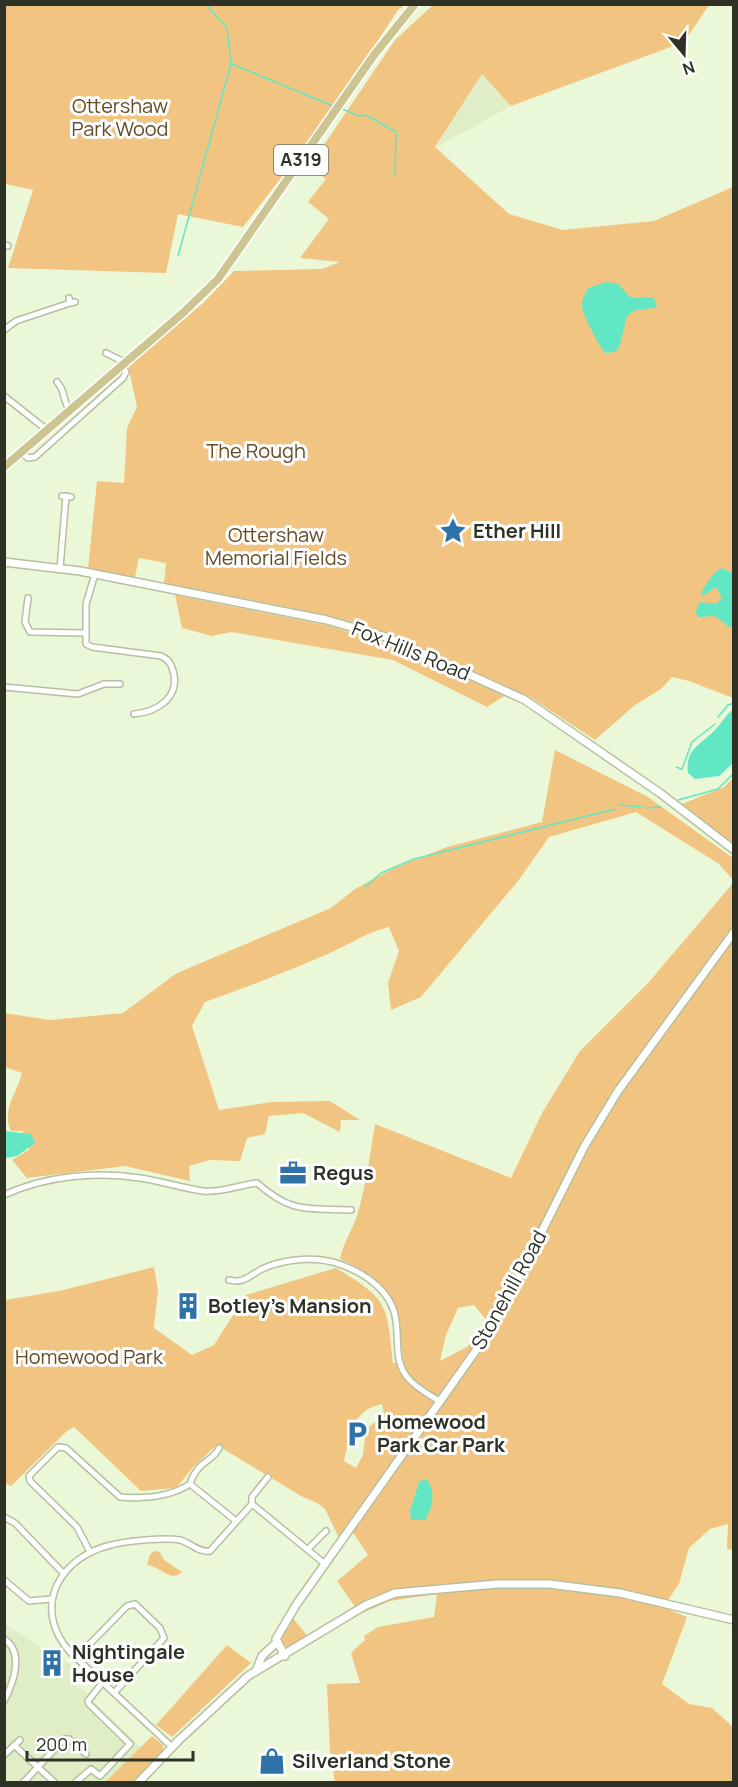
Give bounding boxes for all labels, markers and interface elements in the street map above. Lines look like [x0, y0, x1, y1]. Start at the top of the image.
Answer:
north arrow [654, 24, 714, 84]
text: N [680, 56, 698, 80]
park label: Ottershaw Park Wood [72, 92, 168, 142]
road number: A319 [274, 145, 328, 175]
park label: The Rough [206, 437, 306, 464]
place icon: Ether Hill [438, 516, 468, 546]
place label: Ether Hill [473, 517, 561, 544]
park label: Ottershaw Memorial Fields [205, 521, 347, 571]
street label: Fox Hills Road [348, 615, 474, 687]
office icon: Regus [278, 1158, 308, 1188]
place label: Regus [313, 1159, 374, 1186]
street label: Stonehill Road [465, 1225, 553, 1354]
building icon: Botley's Mansion [173, 1291, 203, 1321]
place label: Botley's Mansion [208, 1292, 372, 1319]
park label: Homewood Park [15, 1343, 164, 1370]
place label: Homewood Park Car Park [377, 1408, 506, 1458]
parking icon: Homewood Park Car Park [342, 1419, 372, 1449]
place label: Nightingale House [72, 1638, 185, 1688]
building icon: Nightingale House [37, 1648, 67, 1678]
scale bar [27, 1724, 194, 1762]
text: 200 m [36, 1732, 87, 1756]
shop icon: Silverland Stone [257, 1746, 287, 1776]
place label: Silverland Stone [292, 1747, 451, 1774]

